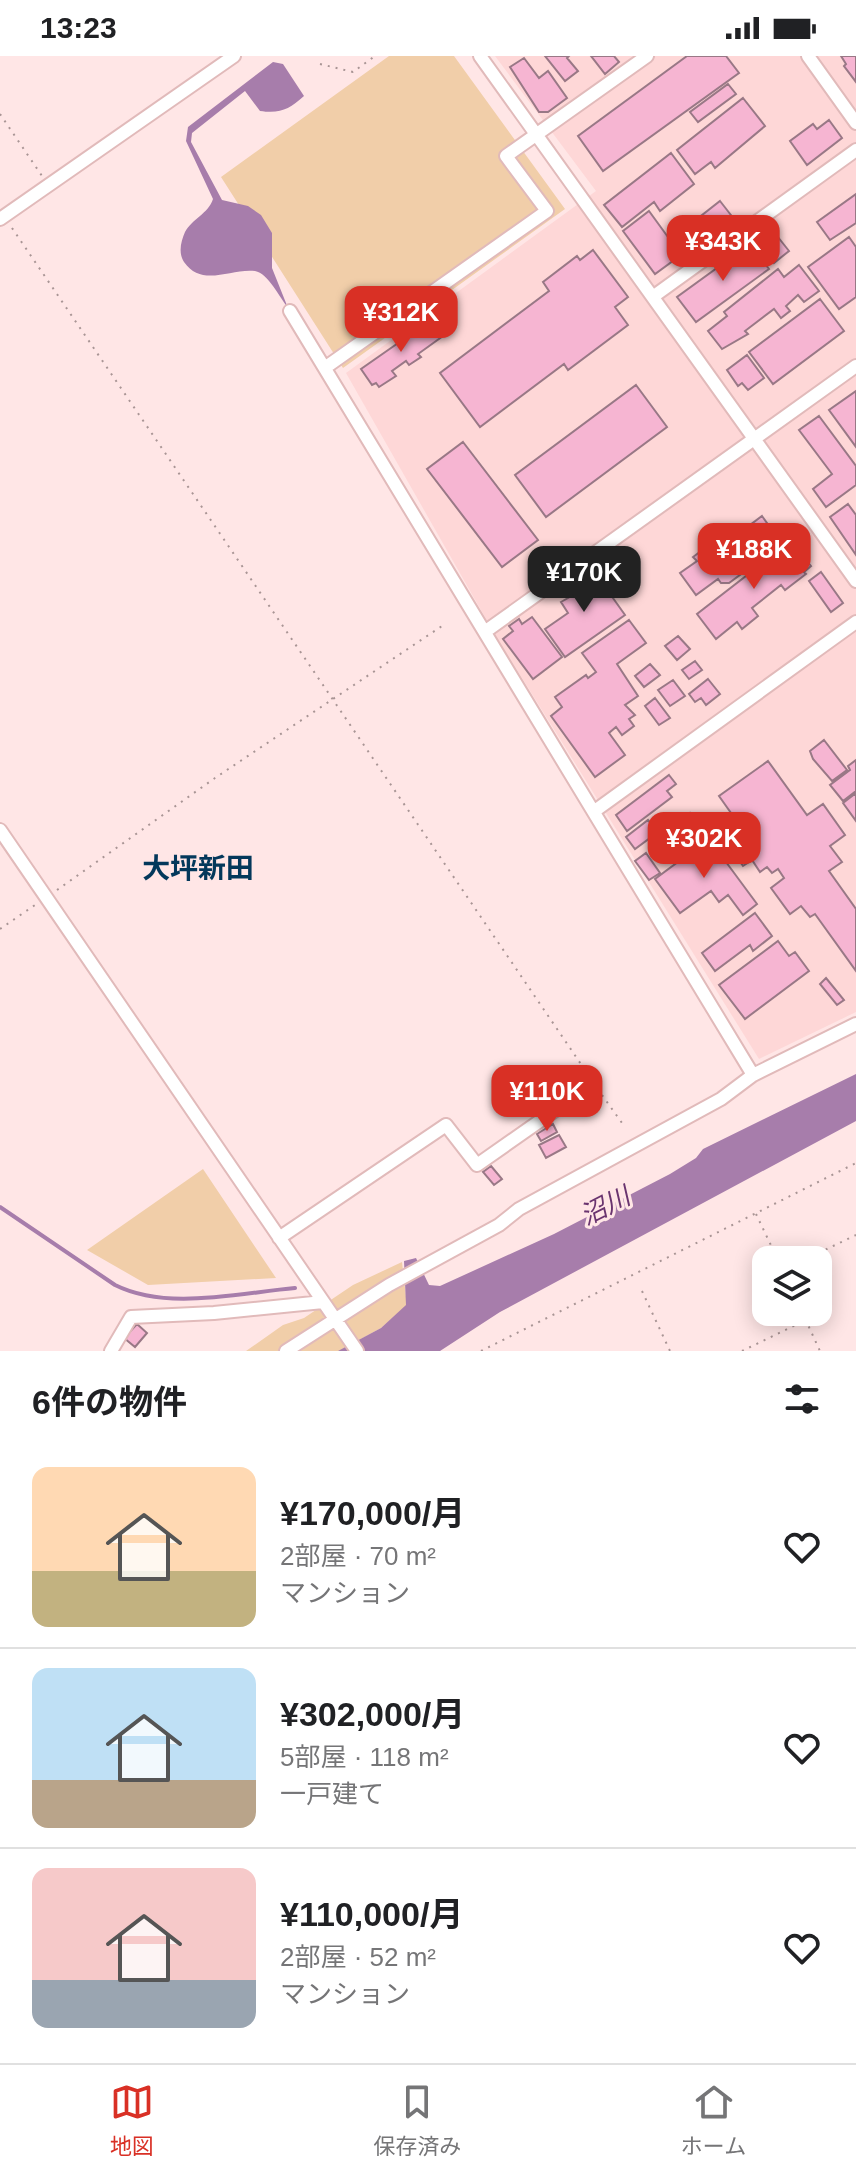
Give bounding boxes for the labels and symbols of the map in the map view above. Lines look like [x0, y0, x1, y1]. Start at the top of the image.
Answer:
pin: ¥343K [667, 215, 779, 283]
pin: ¥312K [345, 286, 457, 354]
pin: ¥188K [698, 523, 810, 591]
pin: ¥170K [528, 546, 640, 614]
pin: ¥302K [648, 812, 760, 880]
district label: 大坪新田 [142, 853, 254, 884]
pin: ¥110K [491, 1065, 603, 1133]
water label: 沼川 [575, 1179, 638, 1231]

